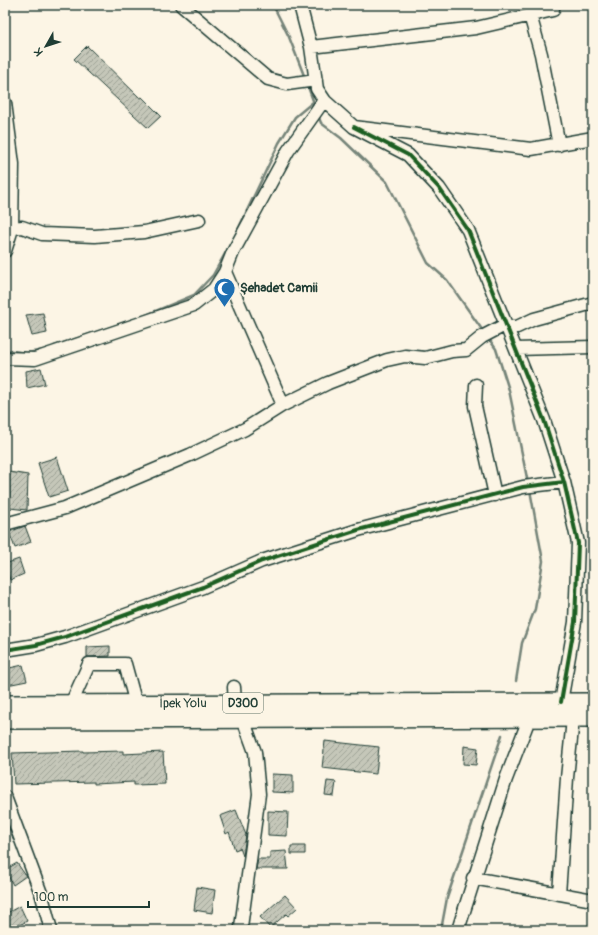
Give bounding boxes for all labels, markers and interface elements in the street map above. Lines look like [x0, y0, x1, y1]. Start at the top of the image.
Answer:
north arrow [26, 26, 66, 66]
text: K [31, 45, 46, 59]
mosque icon: Şehadet Camii [212, 275, 238, 308]
place label: Şehadet Camii [240, 280, 318, 296]
road number: D300 [223, 693, 263, 713]
street label: İpek Yolu [159, 695, 207, 711]
scale bar [28, 883, 149, 909]
text: 100 m [34, 890, 69, 905]

